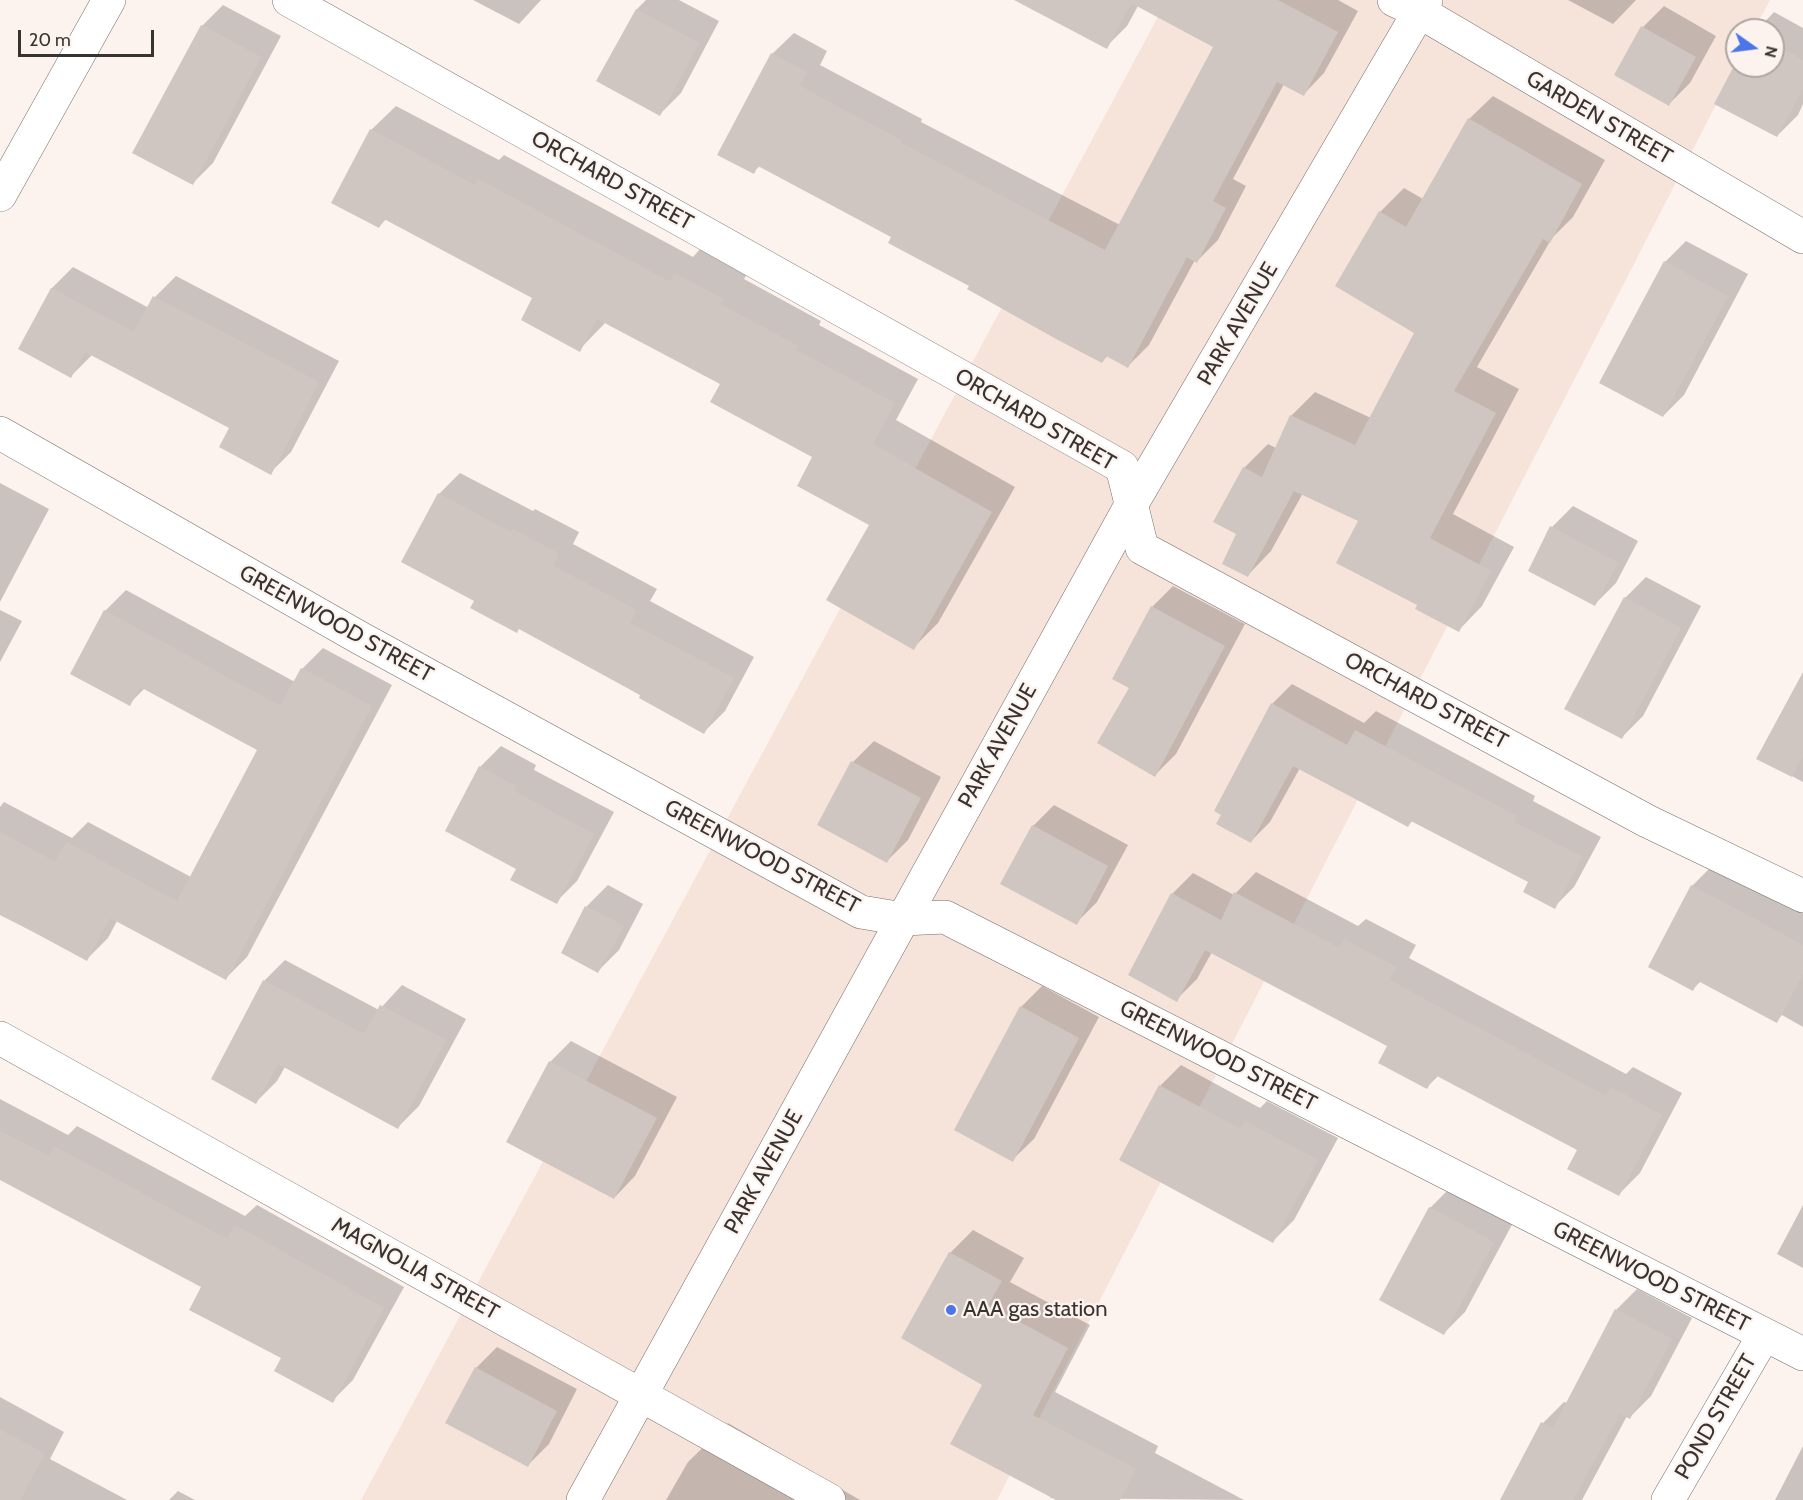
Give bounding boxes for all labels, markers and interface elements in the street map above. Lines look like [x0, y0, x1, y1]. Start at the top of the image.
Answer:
scale bar [21, 18, 158, 56]
north arrow [1725, 18, 1785, 78]
text: 20 m [29, 29, 71, 51]
text: N [1760, 44, 1782, 60]
street label: GARDEN STREET [1521, 66, 1677, 170]
street label: ORCHARD STREET [526, 126, 698, 236]
street label: PARK AVENUE [1192, 258, 1284, 390]
street label: ORCHARD STREET [950, 363, 1120, 477]
street label: GREENWOOD STREET [235, 560, 437, 688]
street label: ORCHARD STREET [1340, 647, 1512, 755]
street label: PARK AVENUE [953, 679, 1043, 813]
street label: GREENWOOD STREET [660, 794, 864, 920]
street label: GREENWOOD STREET [1115, 995, 1321, 1117]
street label: PARK AVENUE [719, 1105, 809, 1239]
street label: MAGNOLIA STREET [327, 1212, 503, 1326]
street label: GREENWOOD STREET [1548, 1216, 1754, 1338]
place label: AAA gas station [963, 1297, 1108, 1323]
marker: AAA gas station [944, 1303, 958, 1317]
street label: POND STREET [1670, 1350, 1762, 1484]

